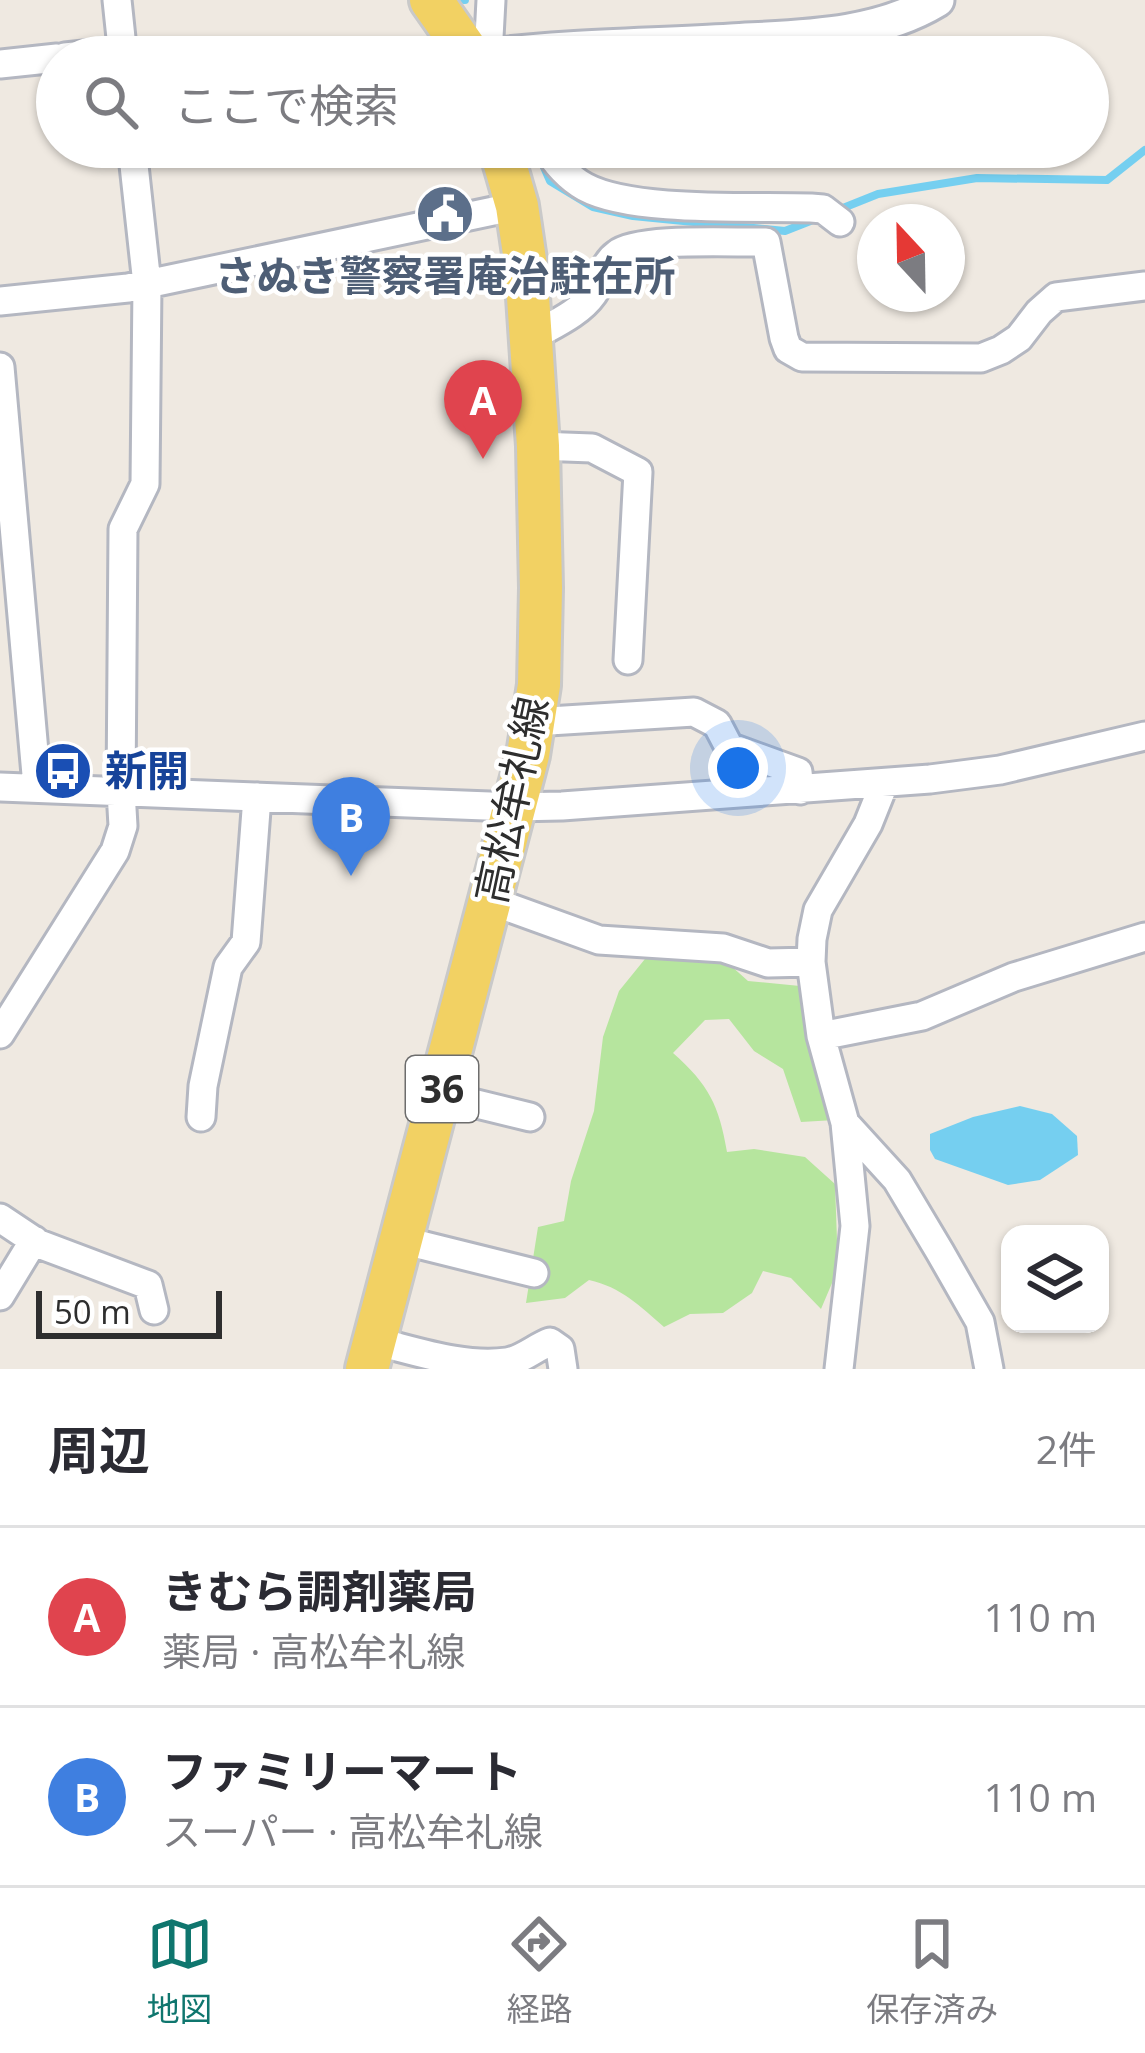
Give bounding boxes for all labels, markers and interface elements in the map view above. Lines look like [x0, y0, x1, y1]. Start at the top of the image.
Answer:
search box [36, 36, 1109, 168]
icon: search [78, 69, 144, 135]
text: ここで検索 [174, 74, 399, 135]
public building icon: さぬき警察署庵治駐在所 [414, 183, 476, 245]
north arrow [857, 204, 965, 312]
place label: さぬき警察署庵治駐在所 [214, 246, 676, 303]
pin: A [444, 360, 522, 459]
street label: 高松牟礼線 [461, 691, 560, 908]
your location [708, 738, 768, 798]
bus stop icon: 新開 [32, 740, 94, 802]
place label: 新開 [105, 741, 189, 798]
pin: B [312, 777, 390, 876]
road number: 36 [406, 1056, 478, 1122]
map controls [1001, 1225, 1109, 1333]
button: layers [1001, 1225, 1109, 1333]
scale bar [36, 1285, 222, 1338]
text: 50 m [54, 1289, 131, 1334]
text: 周辺 [48, 1414, 150, 1484]
text: 2件 [1036, 1422, 1097, 1475]
text: きむら調剤薬局 [162, 1560, 477, 1621]
text: A [74, 1590, 100, 1643]
text: 110 m [984, 1590, 1097, 1643]
text: 薬局 · 高松牟礼線 [162, 1624, 466, 1677]
text: ファミリーマート [162, 1740, 522, 1801]
text: B [74, 1770, 100, 1823]
text: 110 m [984, 1770, 1097, 1823]
text: スーパー · 高松牟礼線 [162, 1804, 543, 1857]
tab: 地図 [147, 1911, 213, 2031]
tab: 経路 [506, 1911, 572, 2031]
tab: 保存済み [866, 1911, 998, 2031]

